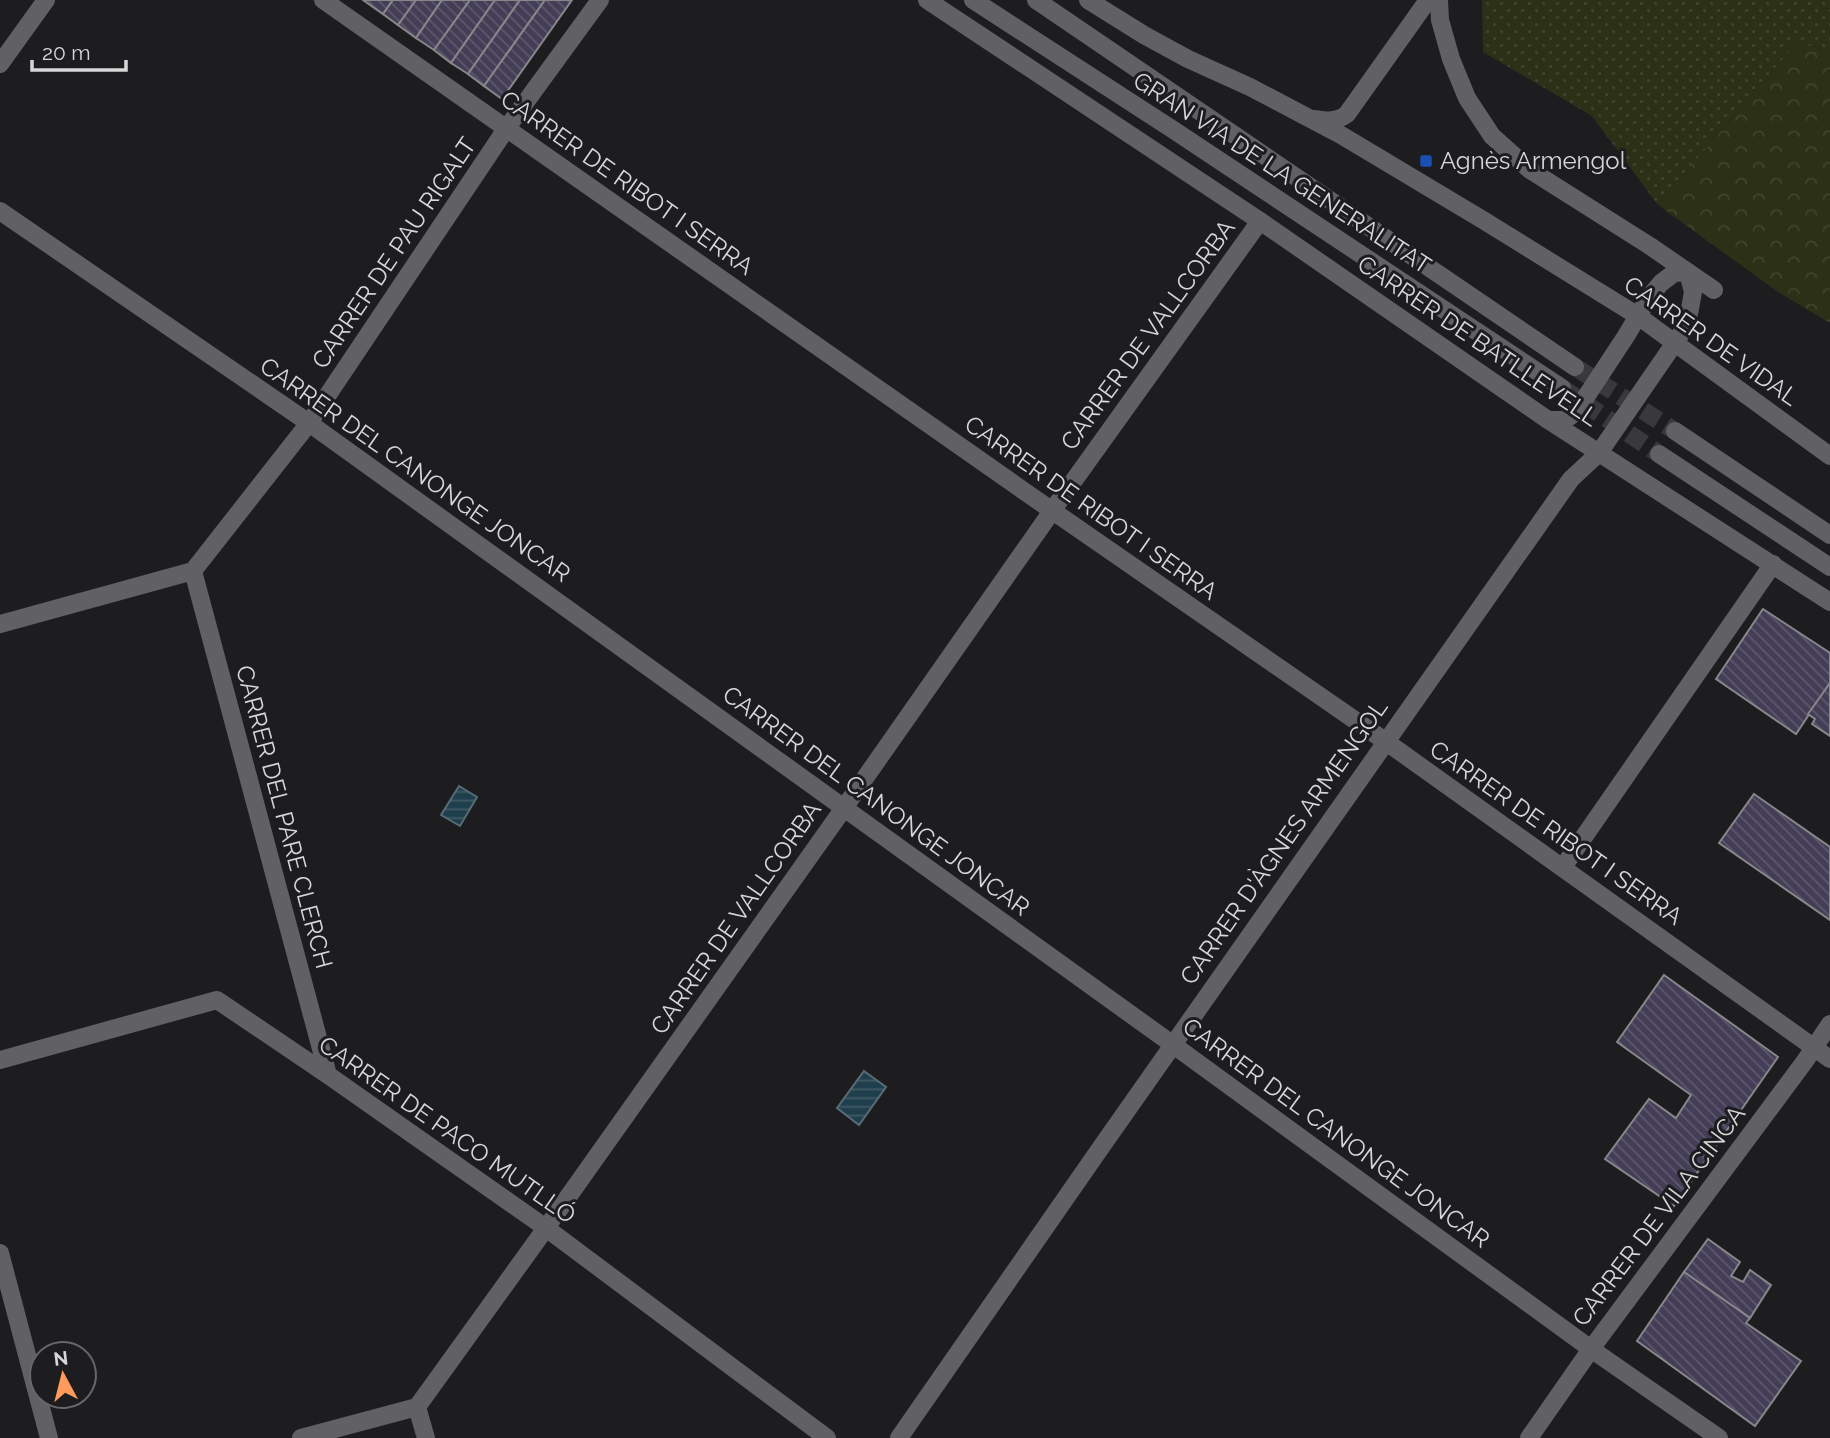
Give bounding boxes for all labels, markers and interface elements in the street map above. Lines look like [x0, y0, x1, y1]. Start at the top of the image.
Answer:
scale bar [32, 28, 126, 72]
text: 20 m [42, 40, 90, 65]
street label: GRAN VIA DE LA GENERALITAT [1128, 65, 1437, 280]
street label: CARRER DE RIBOT I SERRA [495, 84, 759, 281]
street label: CARRER DE PAU RIGALT [305, 131, 482, 374]
place label: Agnès Armengol [1440, 146, 1627, 175]
marker: Agnès Armengol [1418, 153, 1434, 169]
street label: CARRER DE VALLCORBA [1054, 214, 1241, 455]
street label: CARRER DE BATLLEVELL [1352, 249, 1604, 432]
street label: CARRER DE VIDAL [1618, 270, 1804, 412]
street label: CARRER DEL CANONGE JONCAR [254, 351, 576, 588]
street label: CARRER DE RIBOT I SERRA [959, 409, 1223, 606]
street label: CARRER DEL PARE CLERCH [230, 662, 339, 972]
street label: CARRER DEL CANONGE JONCAR [717, 679, 1035, 922]
street label: CARRER D'ÀGNES ARMENGOL [1174, 693, 1393, 990]
street label: CARRER DE RIBOT I SERRA [1424, 734, 1688, 931]
street label: CARRER DE VALLCORBA [644, 796, 827, 1040]
street label: CARRER DEL CANONGE JONCAR [1177, 1011, 1495, 1254]
street label: CARRER DE PACO MUTLLÓ [313, 1030, 581, 1230]
street label: CARRER DE VILA CINCA [1566, 1100, 1751, 1332]
north arrow [28, 1340, 98, 1410]
text: N [52, 1346, 69, 1370]

